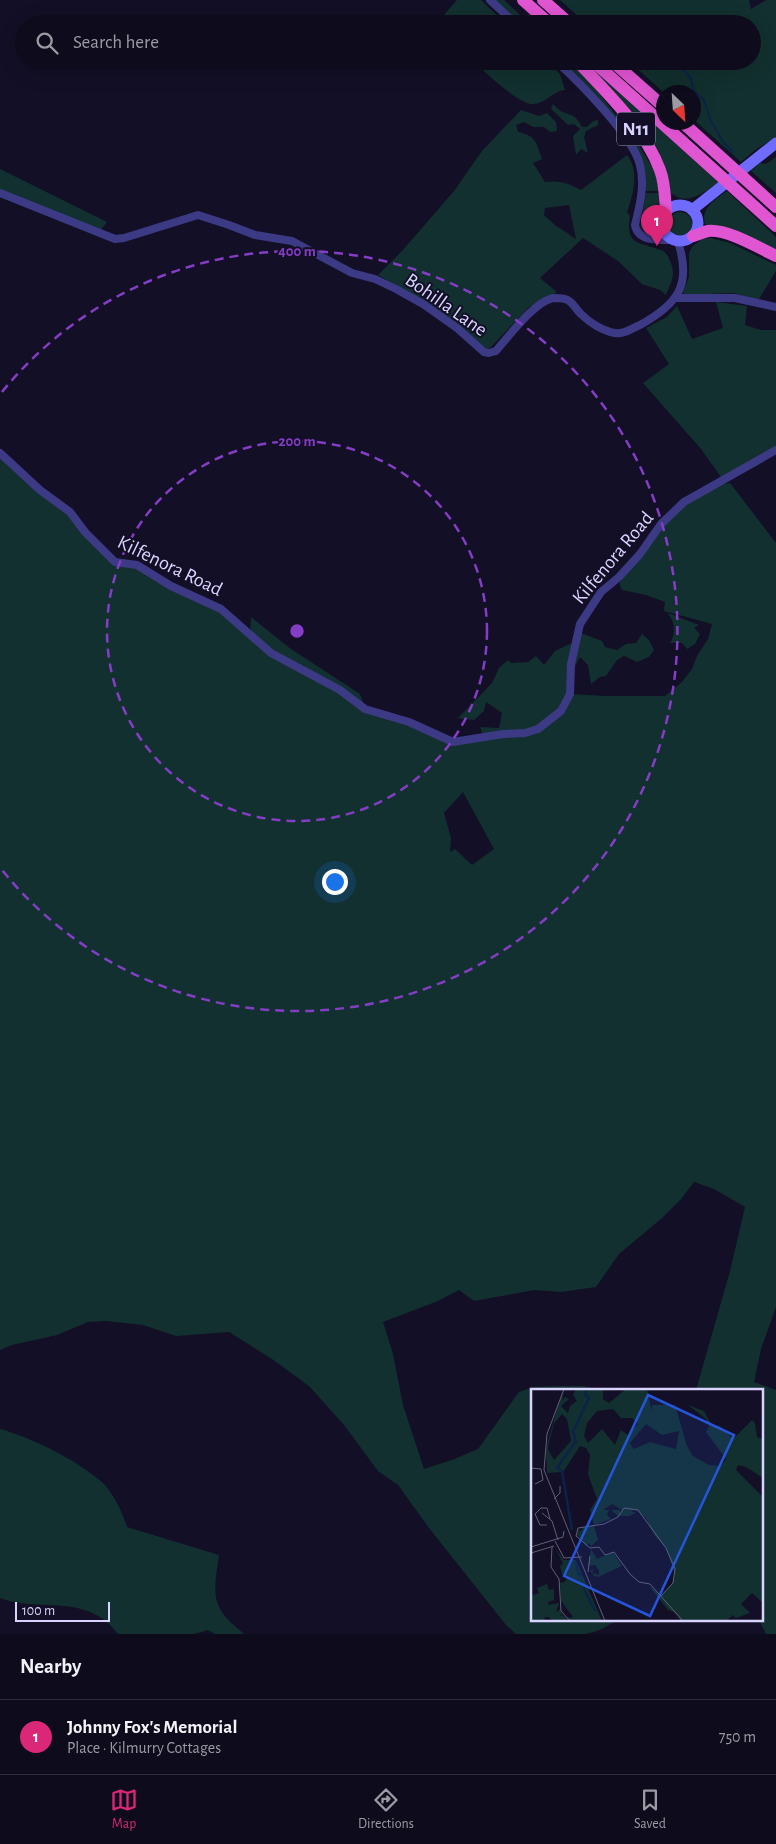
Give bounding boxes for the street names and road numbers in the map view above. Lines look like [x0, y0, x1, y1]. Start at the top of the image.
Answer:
road number: N11 [617, 112, 655, 146]
street label: Bohilla Lane [401, 270, 491, 340]
street label: Kilfenora Road [569, 508, 657, 608]
street label: Kilfenora Road [114, 532, 226, 600]

